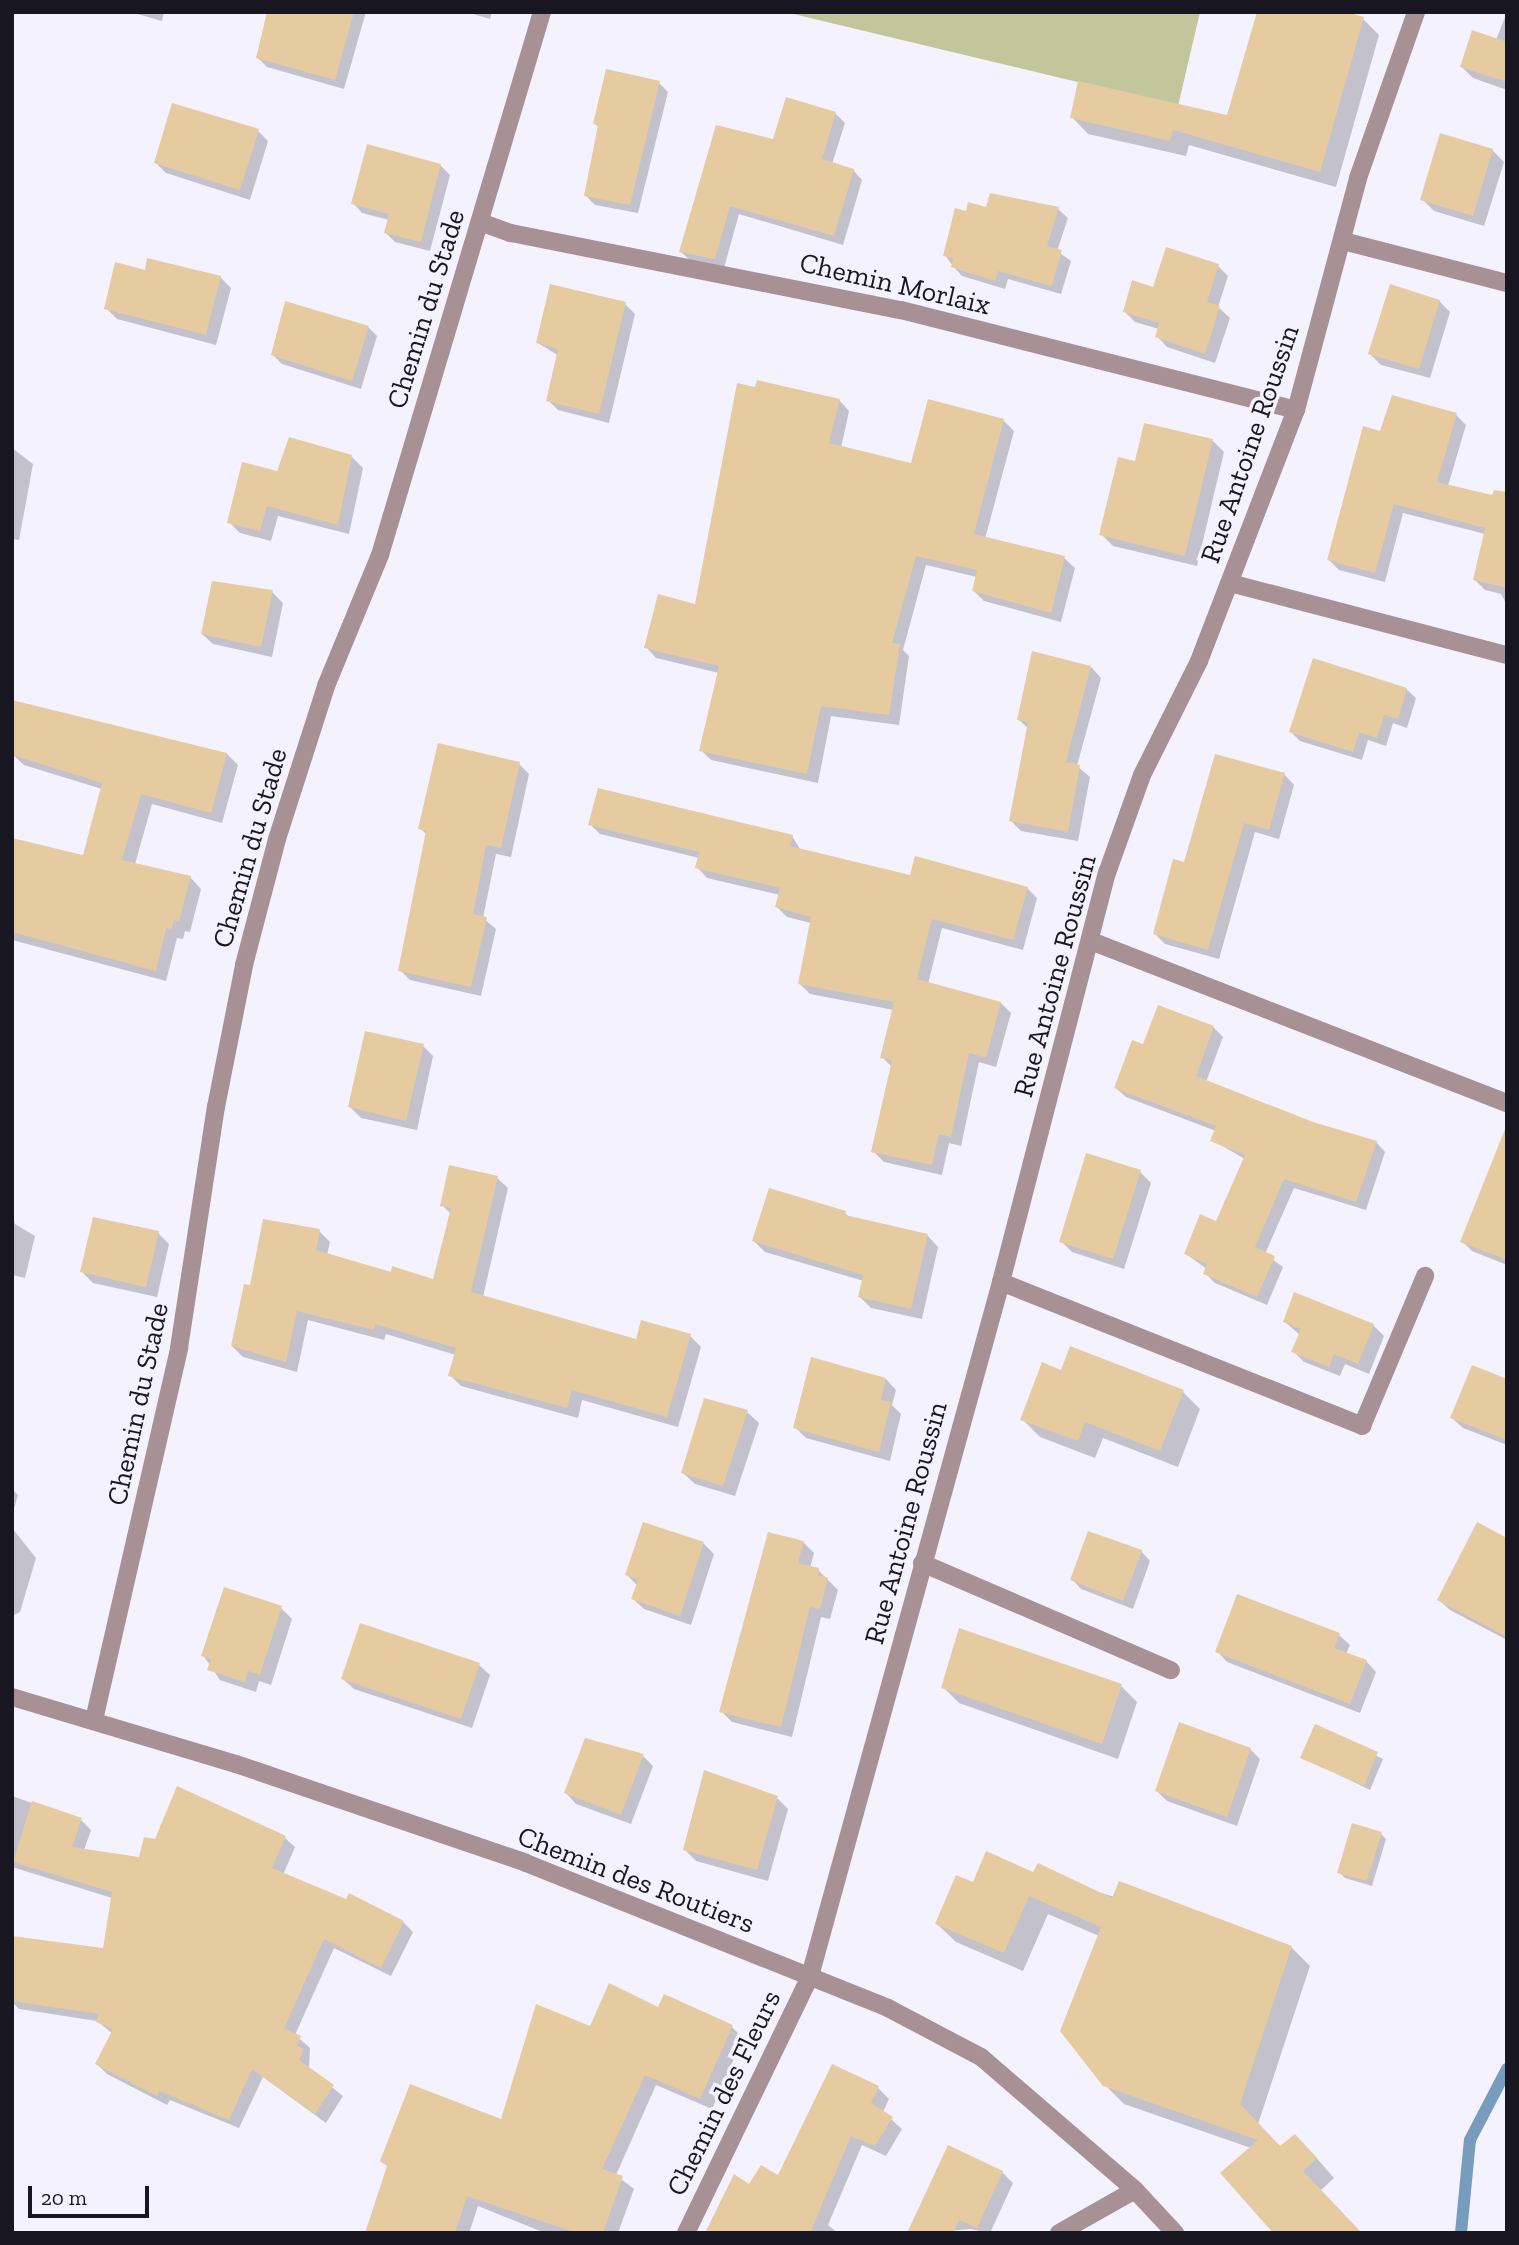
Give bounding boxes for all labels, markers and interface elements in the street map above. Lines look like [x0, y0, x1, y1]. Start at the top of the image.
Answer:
street label: Chemin du Stade [380, 206, 472, 412]
street label: Chemin Morlaix [796, 246, 994, 322]
street label: Rue Antoine Roussin [1193, 320, 1307, 568]
street label: Chemin du Stade [205, 744, 295, 952]
street label: Rue Antoine Roussin [1006, 851, 1104, 1101]
street label: Chemin du Stade [100, 1300, 176, 1508]
street label: Rue Antoine Roussin [857, 1398, 955, 1648]
street label: Chemin des Routiers [513, 1819, 759, 1941]
street label: Chemin des Fleurs [660, 1985, 788, 2201]
scale bar [32, 2172, 152, 2216]
text: 20 m [41, 2185, 87, 2210]

